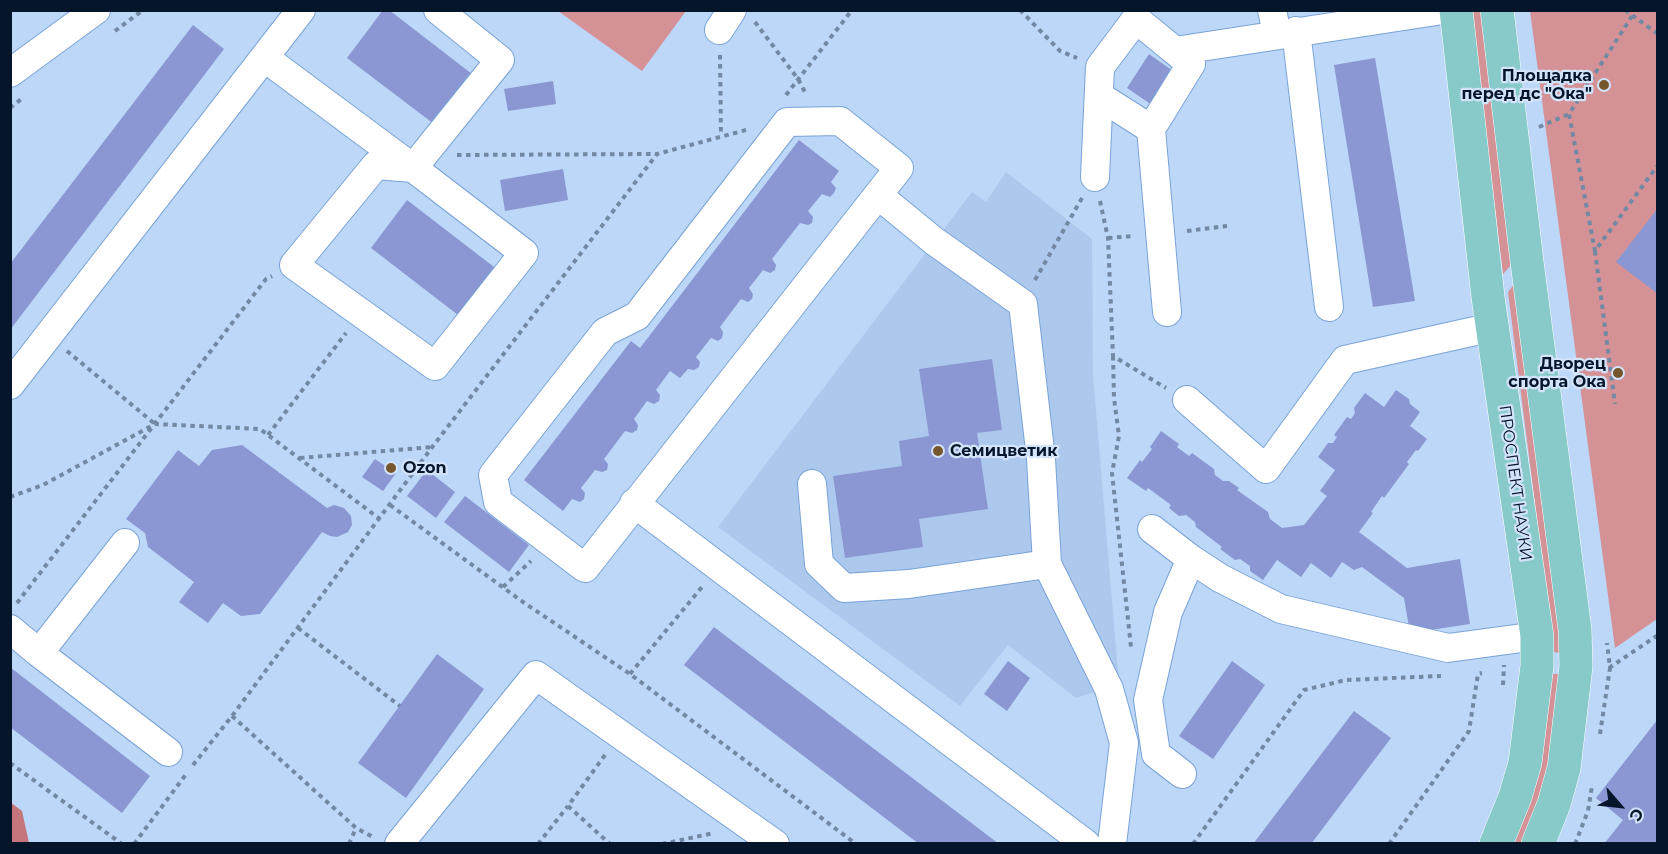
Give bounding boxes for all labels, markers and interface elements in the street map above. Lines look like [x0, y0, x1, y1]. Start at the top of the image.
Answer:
place label: Площадка перед дс "Ока" [1461, 66, 1592, 104]
marker: Площадка перед дс "Ока" [1597, 78, 1611, 92]
place label: Дворец спорта Ока [1508, 354, 1606, 392]
marker: Дворец спорта Ока [1611, 366, 1625, 380]
street label: ПРОСПЕКТ НАУКИ [1495, 404, 1535, 562]
place label: Семицветик [950, 441, 1057, 461]
marker: Семицветик [931, 444, 945, 458]
place label: Ozon [403, 458, 447, 478]
marker: Ozon [384, 461, 398, 475]
north arrow [1590, 776, 1650, 836]
text: С [1625, 805, 1647, 824]

